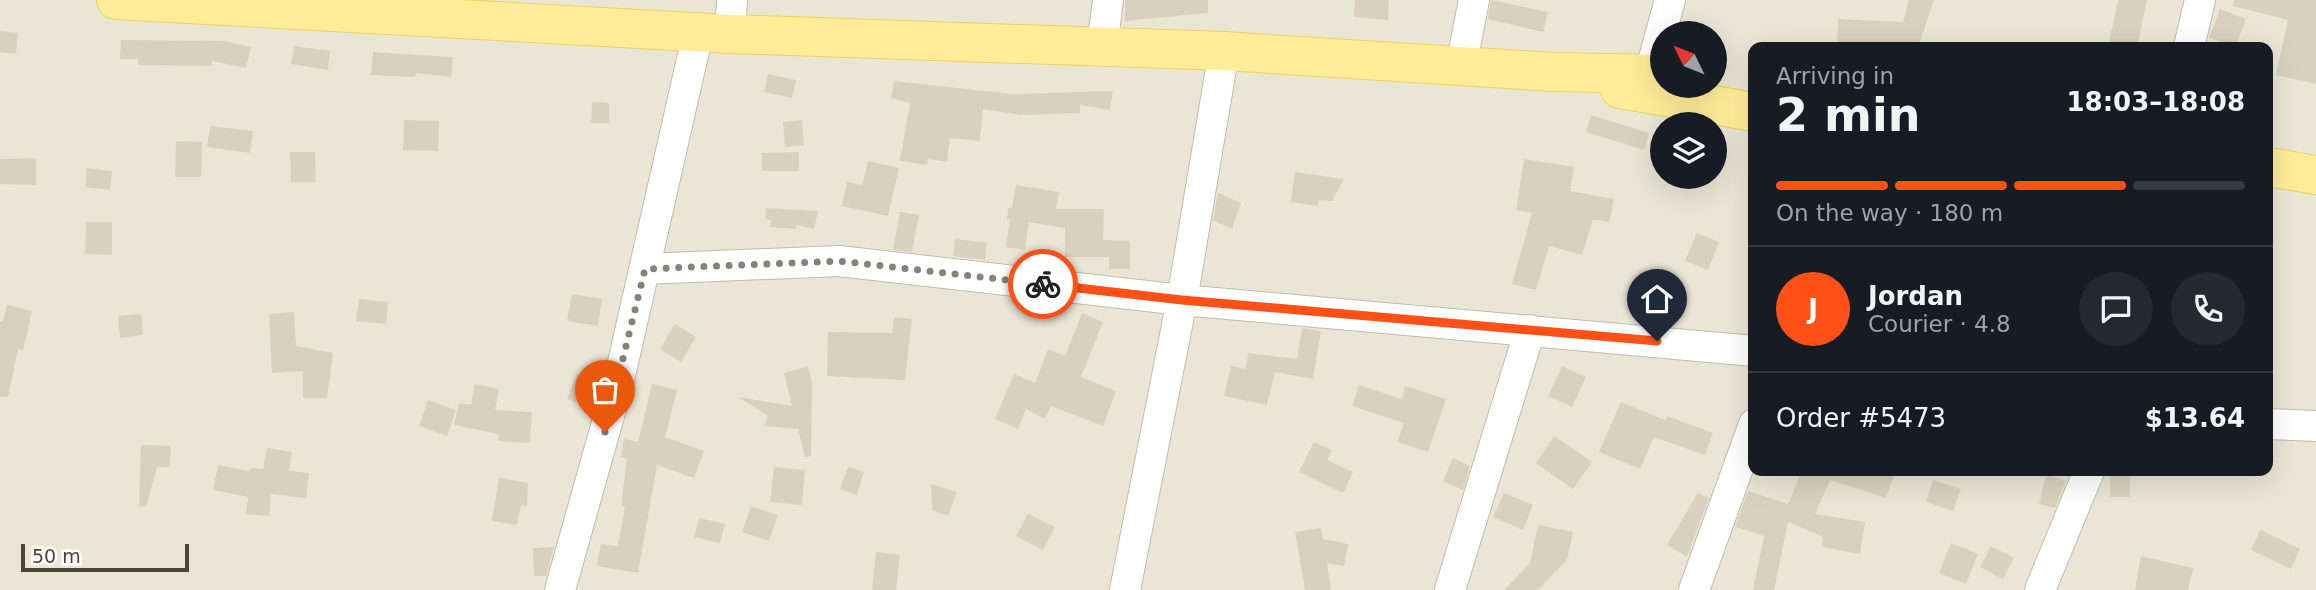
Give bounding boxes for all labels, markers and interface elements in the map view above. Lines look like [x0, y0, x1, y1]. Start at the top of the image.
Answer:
north arrow [1650, 21, 1727, 98]
map controls [1650, 21, 1727, 189]
text: Arriving in [1776, 63, 1894, 89]
text: 18:03–18:08 [2066, 87, 2245, 117]
text: 2 min [1776, 88, 1920, 142]
button: layers [1650, 112, 1727, 189]
text: On the way · 180 m [1776, 200, 2003, 226]
courier [1008, 249, 1078, 319]
icon: bike [1024, 265, 1062, 303]
pin [1627, 269, 1687, 341]
button: chat [2079, 272, 2153, 346]
button: phone [2171, 272, 2245, 346]
icon: home [1638, 280, 1676, 318]
text: Jordan [1868, 281, 1963, 311]
text: J [1808, 294, 1818, 324]
text: Courier · 4.8 [1868, 311, 2011, 337]
pin [575, 360, 635, 432]
icon: bag [586, 371, 624, 409]
text: Order #5473 [1776, 403, 1946, 433]
text: $13.64 [2145, 403, 2245, 433]
scale bar [21, 541, 189, 573]
text: 50 m [32, 545, 81, 567]

